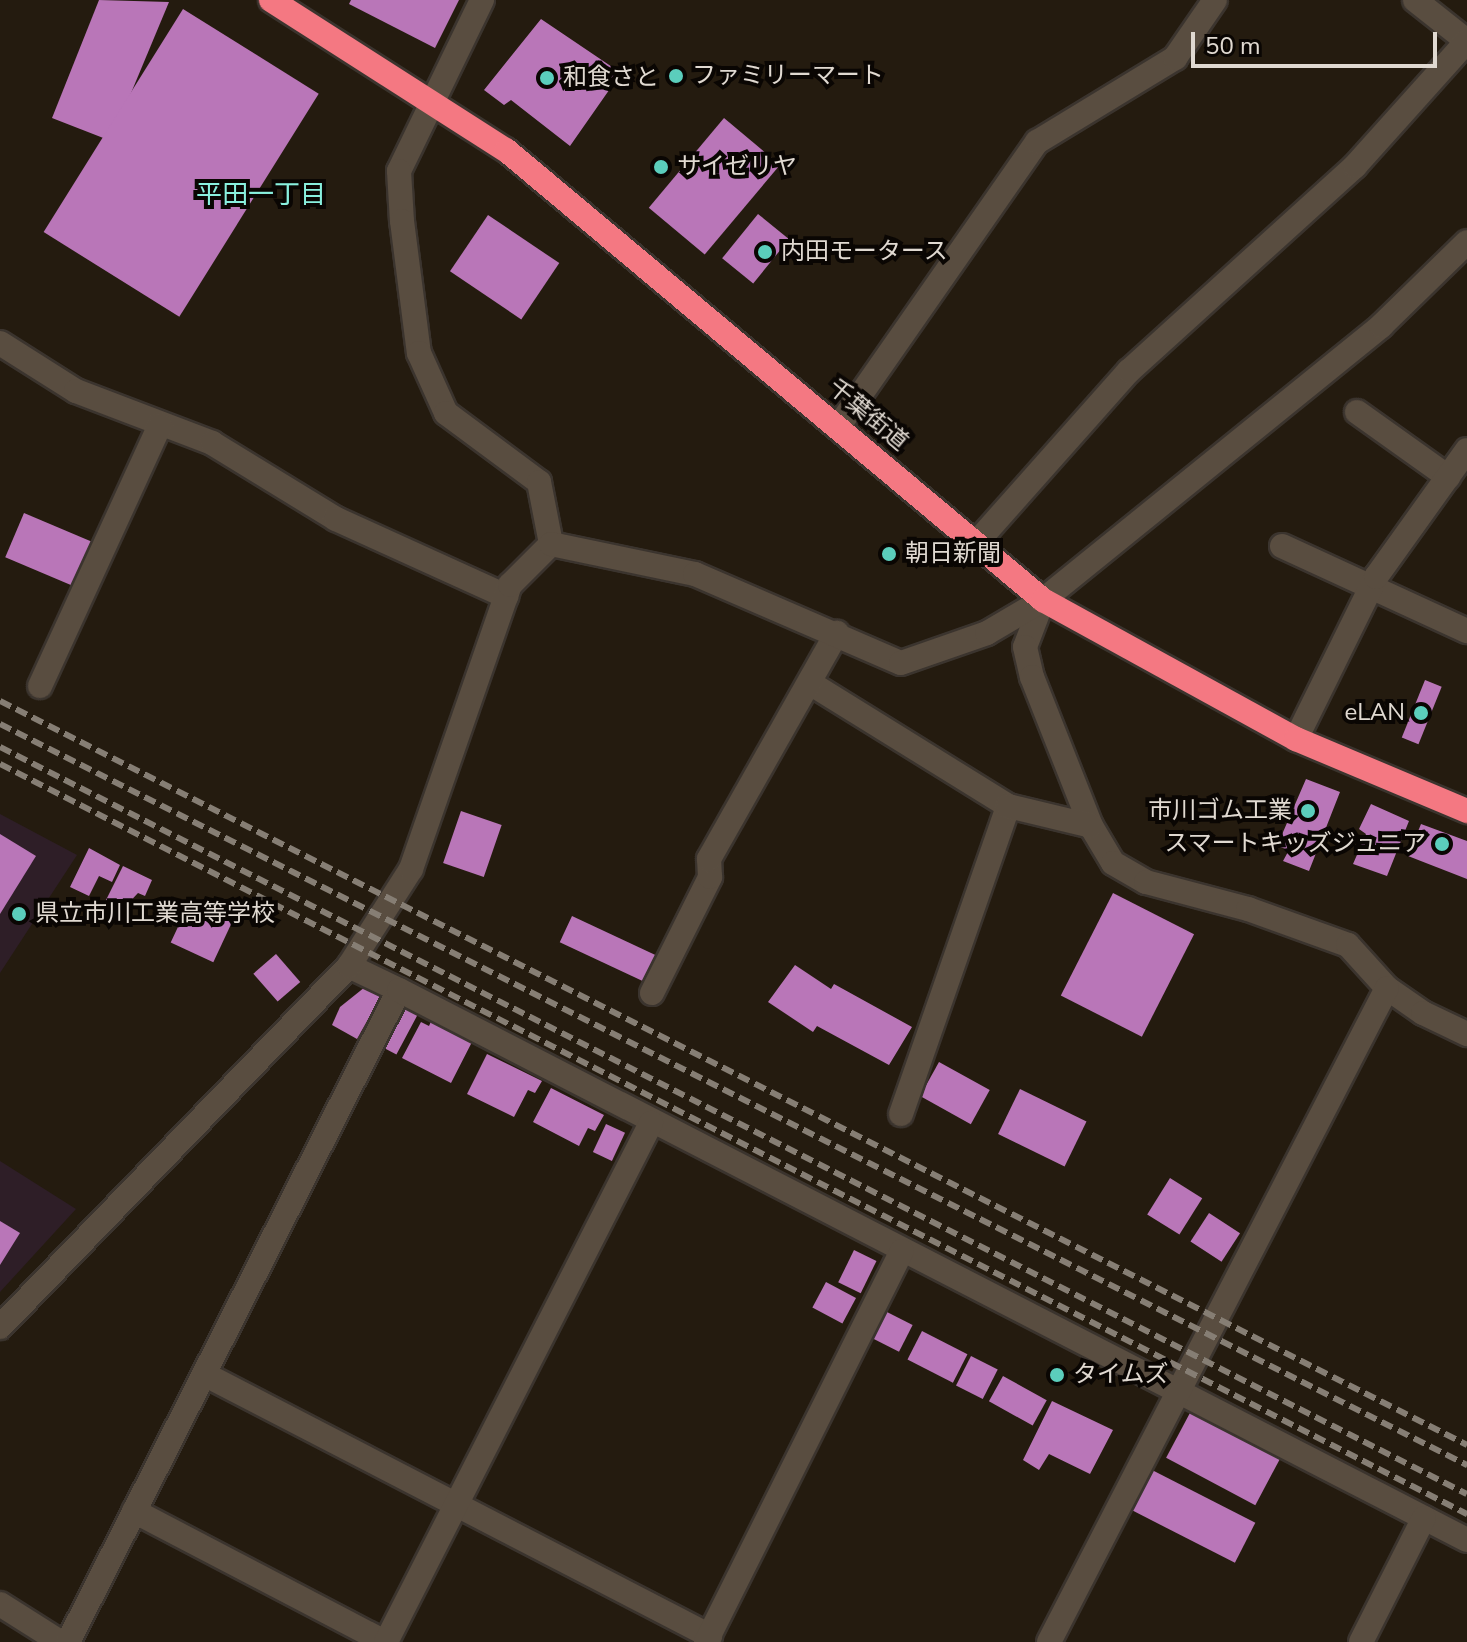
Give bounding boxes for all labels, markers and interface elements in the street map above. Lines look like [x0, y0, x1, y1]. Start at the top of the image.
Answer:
scale bar [1195, 16, 1441, 66]
text: 50 m [1205, 30, 1261, 62]
place label: ファミリーマート [692, 62, 884, 90]
place label: 和食さと [563, 64, 659, 92]
marker: ファミリーマート [667, 67, 685, 85]
marker: 和食さと [538, 69, 556, 87]
place label: サイゼリヤ [677, 153, 797, 181]
marker: サイゼリヤ [652, 158, 670, 176]
district label: 平田一丁目 [196, 179, 326, 211]
place label: 内田モータース [781, 238, 949, 266]
marker: 内田モータース [756, 243, 774, 261]
street label: 千葉街道 [822, 373, 914, 457]
place label: 朝日新聞 [905, 540, 1001, 568]
marker: 朝日新聞 [880, 545, 898, 563]
place label: eLAN [1344, 699, 1405, 727]
marker: eLAN [1412, 704, 1430, 722]
place label: 市川ゴム工業 [1148, 797, 1292, 825]
marker: 市川ゴム工業 [1299, 802, 1317, 820]
place label: スマートキッズジュニア [1162, 830, 1426, 858]
marker: スマートキッズジュニア [1433, 835, 1451, 853]
place label: 県立市川工業高等学校 [35, 900, 275, 928]
marker: 県立市川工業高等学校 [10, 905, 28, 923]
place label: タイムズ [1073, 1361, 1169, 1389]
marker: タイムズ [1048, 1366, 1066, 1384]

